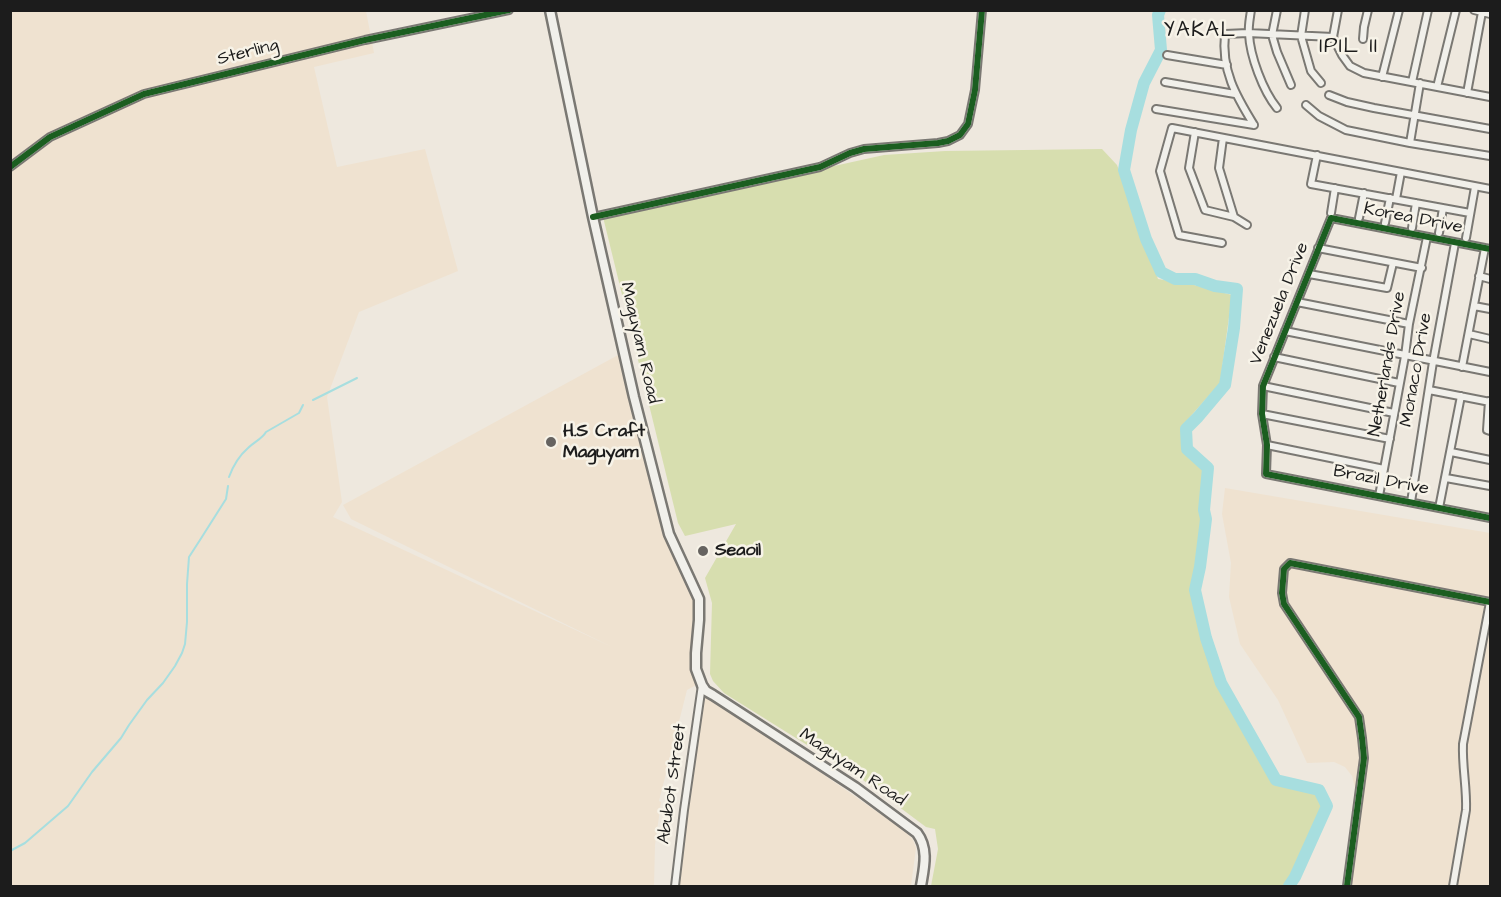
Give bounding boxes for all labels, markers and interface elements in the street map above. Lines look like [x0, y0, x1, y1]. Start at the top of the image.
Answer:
district label: YAKAL [1164, 19, 1236, 45]
street label: Sterling [215, 35, 281, 71]
district label: IPIL II [1319, 35, 1379, 61]
street label: Korea Drive [1362, 199, 1464, 239]
street label: Venezuela Drive [1246, 240, 1314, 368]
street label: Maguyam Road [615, 280, 663, 406]
street label: Netherlands Drive [1365, 290, 1411, 438]
street label: Monaco Drive [1396, 311, 1438, 429]
place label: H.S Craft Maguyam [563, 421, 645, 464]
marker: H.S Craft Maguyam [544, 435, 558, 449]
street label: Brazil Drive [1331, 461, 1431, 501]
place label: Seaoil [715, 540, 761, 562]
marker: Seaoil [696, 544, 710, 558]
street label: Abubot Street [654, 723, 692, 845]
street label: Maguyam Road [795, 724, 909, 812]

